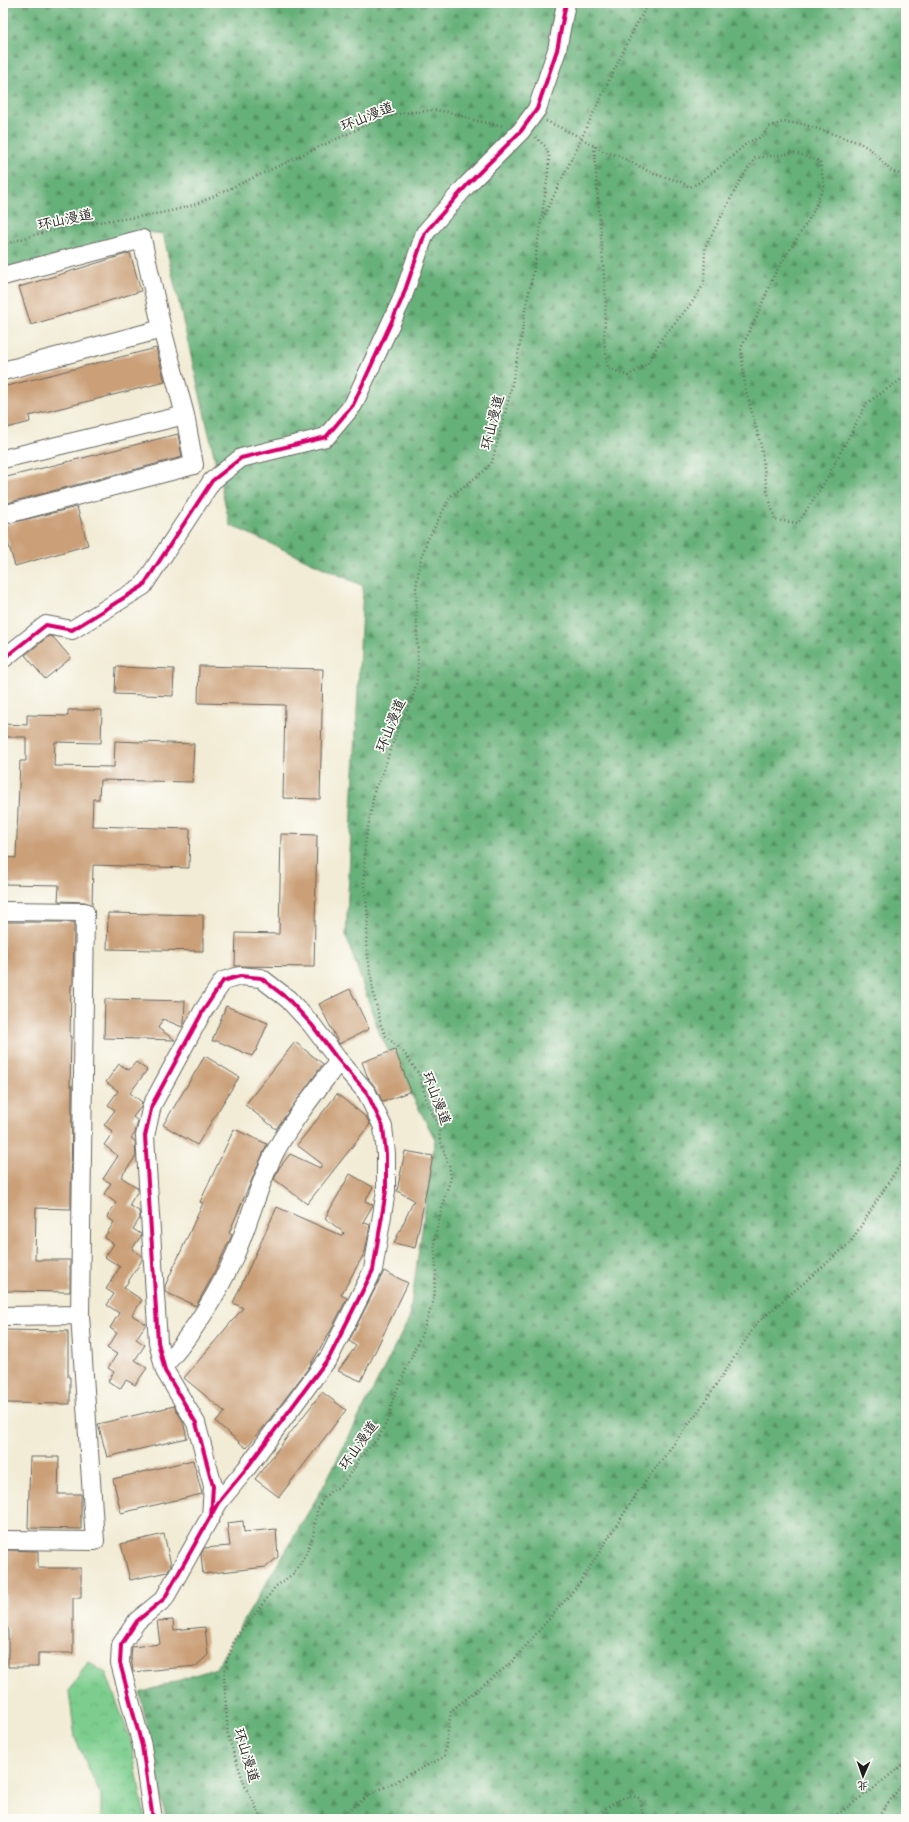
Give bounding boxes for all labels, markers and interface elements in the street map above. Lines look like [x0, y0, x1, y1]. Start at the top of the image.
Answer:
street label: 环山漫道 [338, 97, 397, 137]
street label: 环山漫道 [36, 204, 95, 236]
street label: 环山漫道 [476, 393, 509, 452]
street label: 环山漫道 [371, 696, 411, 755]
street label: 环山漫道 [417, 1069, 455, 1128]
street label: 环山漫道 [335, 1417, 383, 1474]
street label: 环山漫道 [228, 1726, 264, 1785]
north arrow [843, 1756, 883, 1796]
text: 北 [857, 1778, 868, 1793]

